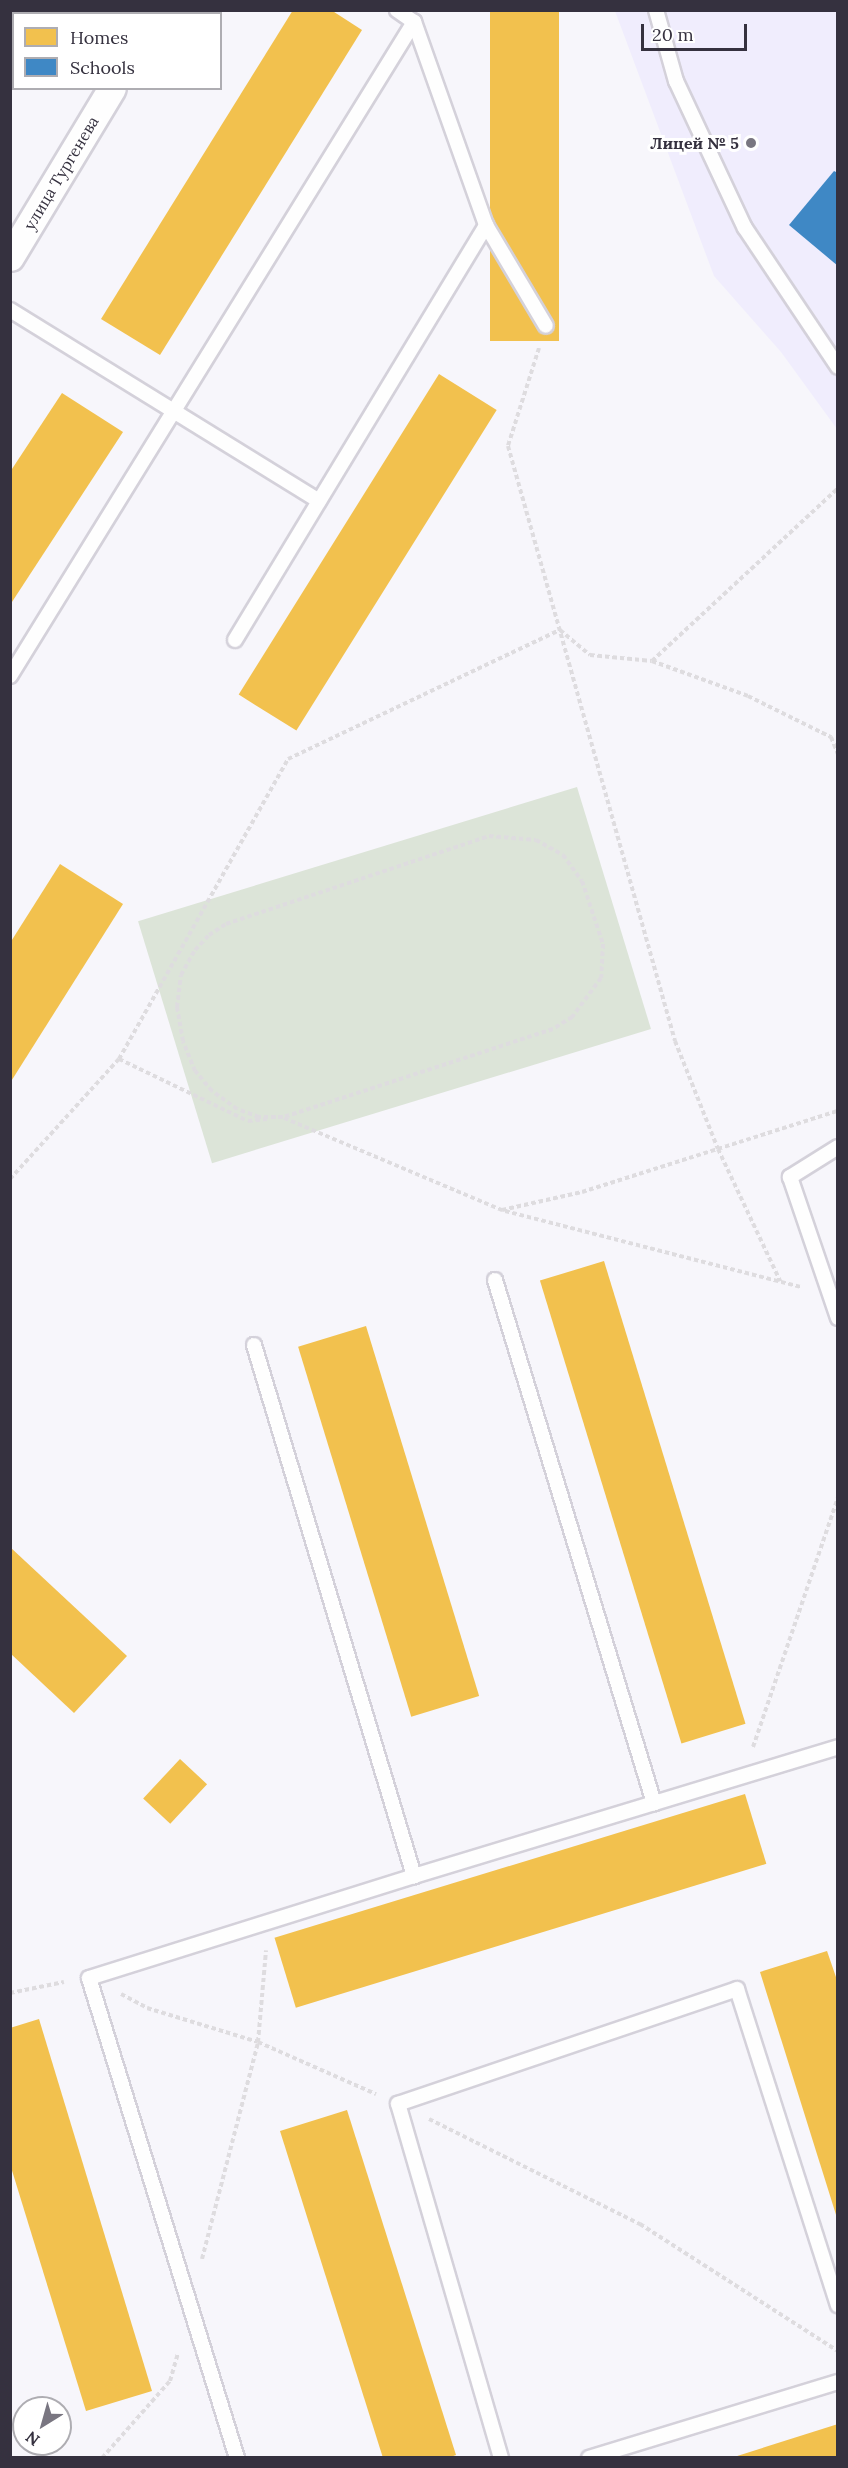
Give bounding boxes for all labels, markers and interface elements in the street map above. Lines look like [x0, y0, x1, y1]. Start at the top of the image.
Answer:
legend [12, 12, 222, 90]
scale bar [644, 12, 750, 50]
text: 20 m [652, 23, 694, 46]
text: Homes [70, 26, 128, 49]
text: Schools [70, 56, 135, 79]
street label: улица Тургенева [19, 113, 103, 233]
place label: Лицей № 5 [650, 133, 739, 153]
marker: Лицей № 5 [744, 136, 758, 150]
north arrow [12, 2396, 72, 2456]
text: N [21, 2427, 43, 2450]

